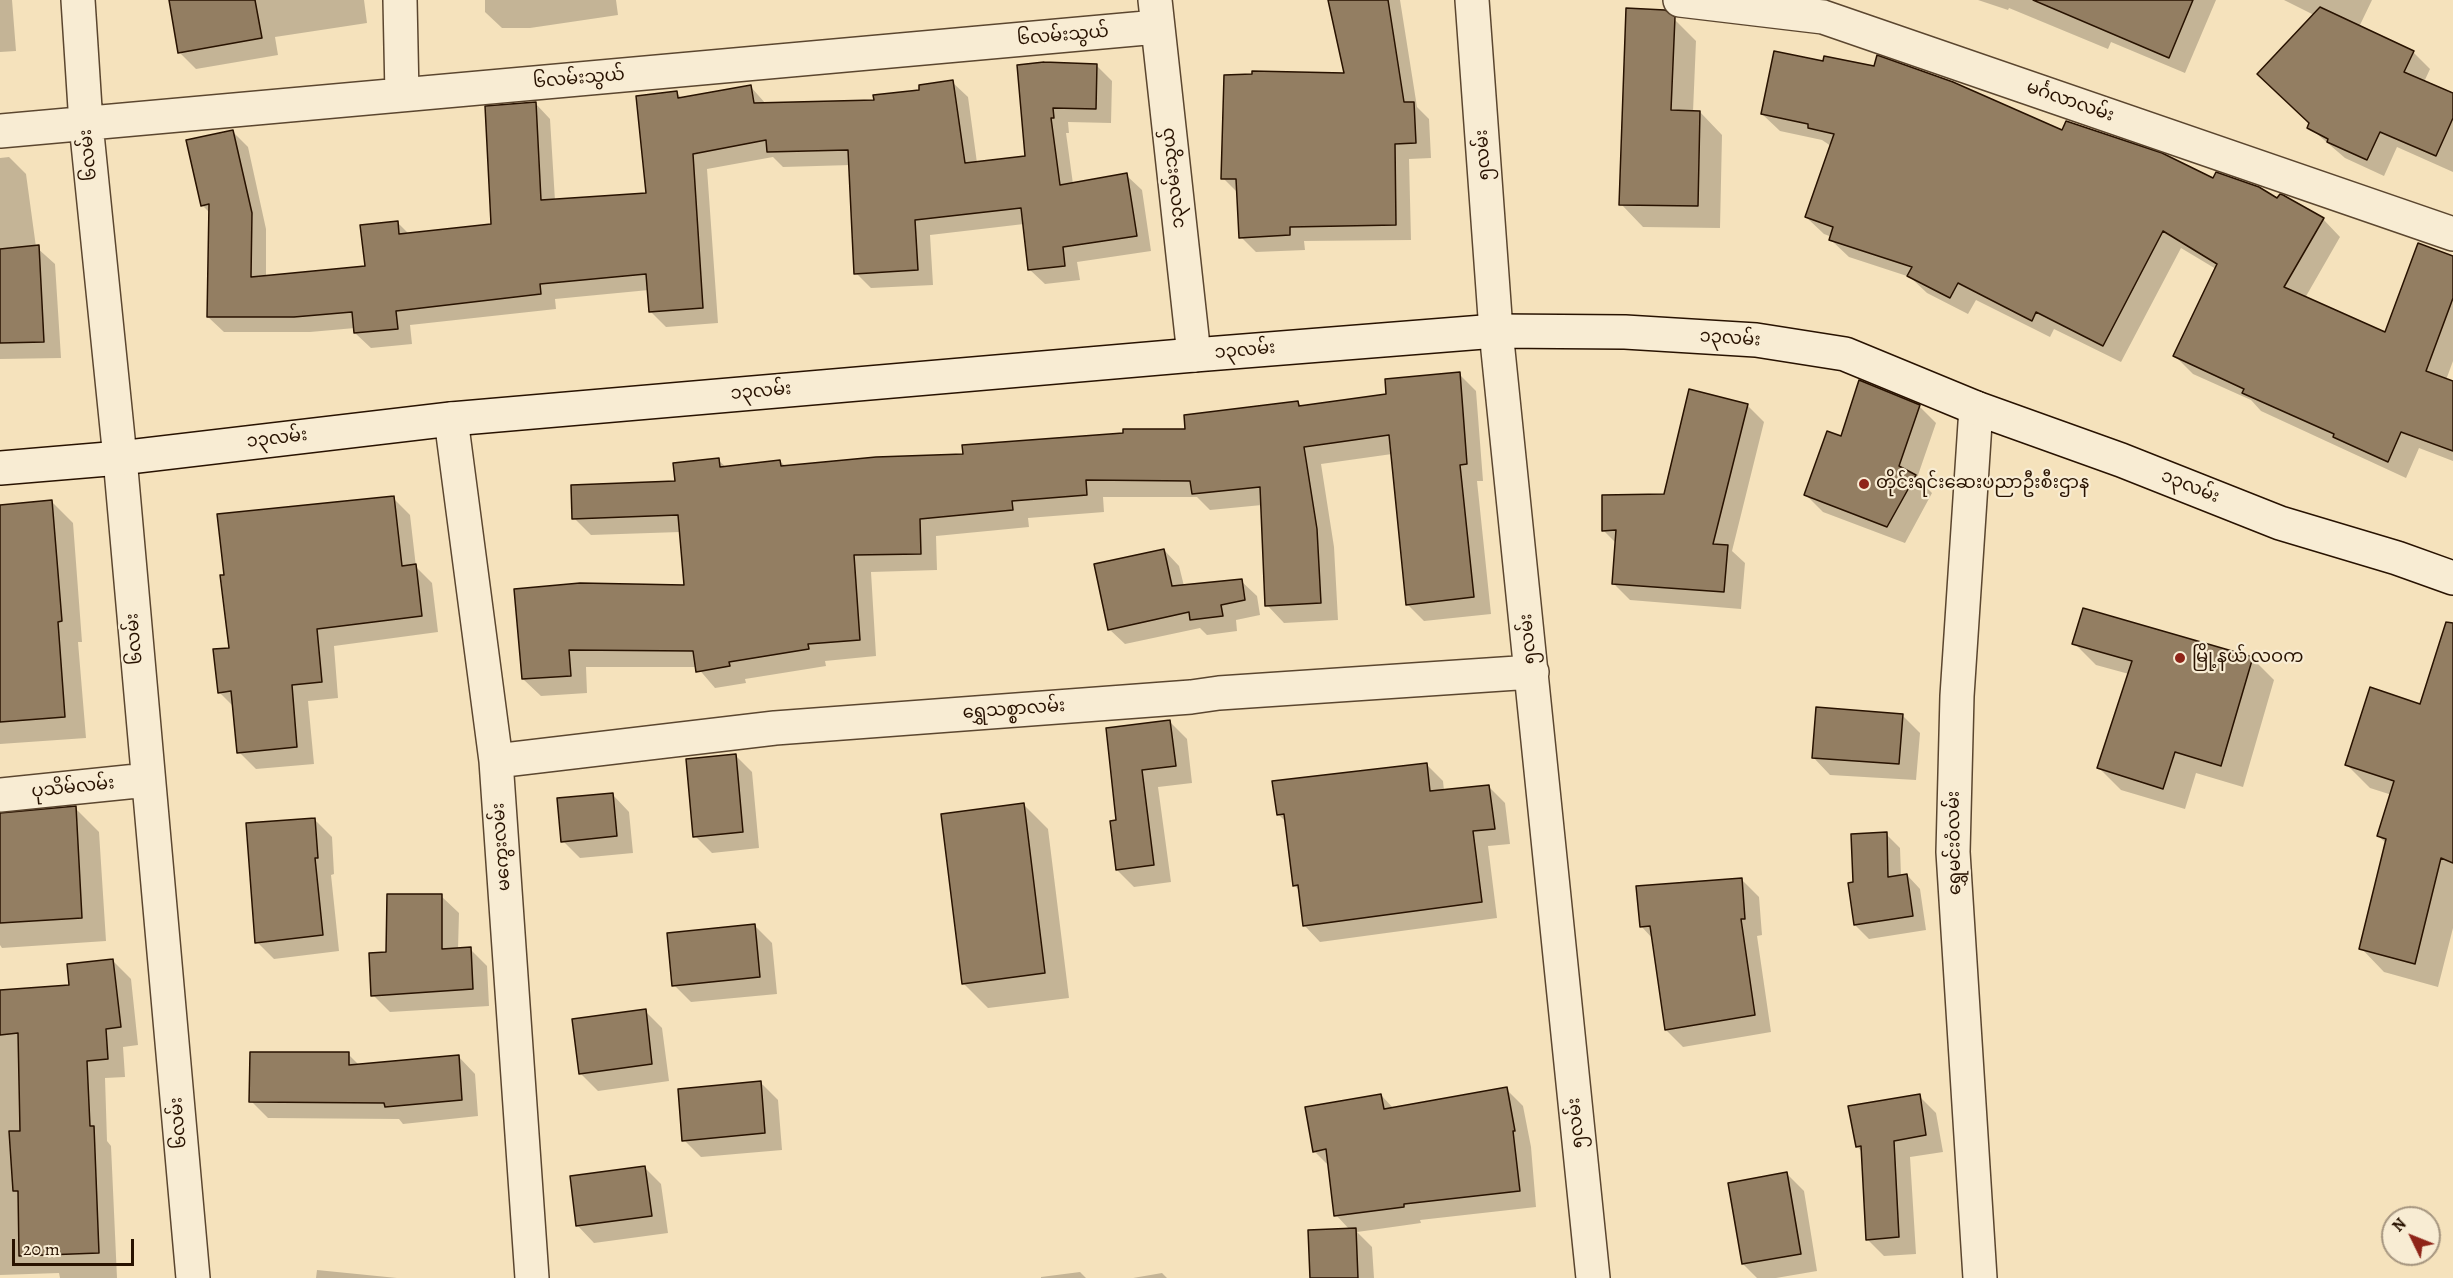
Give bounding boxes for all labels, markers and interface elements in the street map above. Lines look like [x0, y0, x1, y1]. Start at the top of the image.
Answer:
street label: ၆လမ်းသွယ် [1016, 21, 1110, 51]
street label: ၆လမ်းသွယ် [532, 64, 626, 94]
street label: မင်္ဂလာလမ်း [2023, 77, 2117, 127]
street label: ၁၃လမ်းသွယ် [1158, 126, 1190, 230]
street label: ၆လမ်း [76, 128, 102, 182]
street label: ၅လမ်း [1471, 129, 1497, 181]
street label: ၁၃လမ်း [1699, 326, 1761, 352]
street label: ၁၃လမ်း [1214, 338, 1276, 364]
street label: ၁၃လမ်း [730, 379, 792, 405]
street label: ၁၃လမ်း [245, 425, 309, 453]
street label: ၁၃လမ်း [2158, 466, 2222, 508]
place label: တိုင်းရင်းဆေးပညာဦးစီးဌာန [1876, 473, 2089, 495]
marker: တိုင်းရင်းဆေးပညာဦးစီးဌာန [1857, 477, 1871, 491]
street label: ၆လမ်း [122, 612, 148, 666]
street label: ၅လမ်း [1516, 613, 1542, 665]
place label: မြို့နယ် လဝက [2192, 647, 2303, 669]
marker: မြို့နယ် လဝက [2173, 651, 2187, 665]
street label: ရွှေသစ္စာလမ်း [962, 696, 1066, 724]
street label: ပုသိမ်လမ်း [30, 773, 116, 803]
street label: ရွှေမင်းဝံလမ်း [1943, 791, 1967, 895]
street label: မကွေးလမ်း [488, 802, 516, 892]
street label: ၆လမ်း [166, 1096, 192, 1150]
street label: ၅လမ်း [1564, 1097, 1590, 1149]
north arrow [2381, 1206, 2441, 1266]
text: N [2387, 1213, 2411, 1237]
scale bar [15, 1227, 136, 1265]
text: 20 m [23, 1237, 60, 1261]

